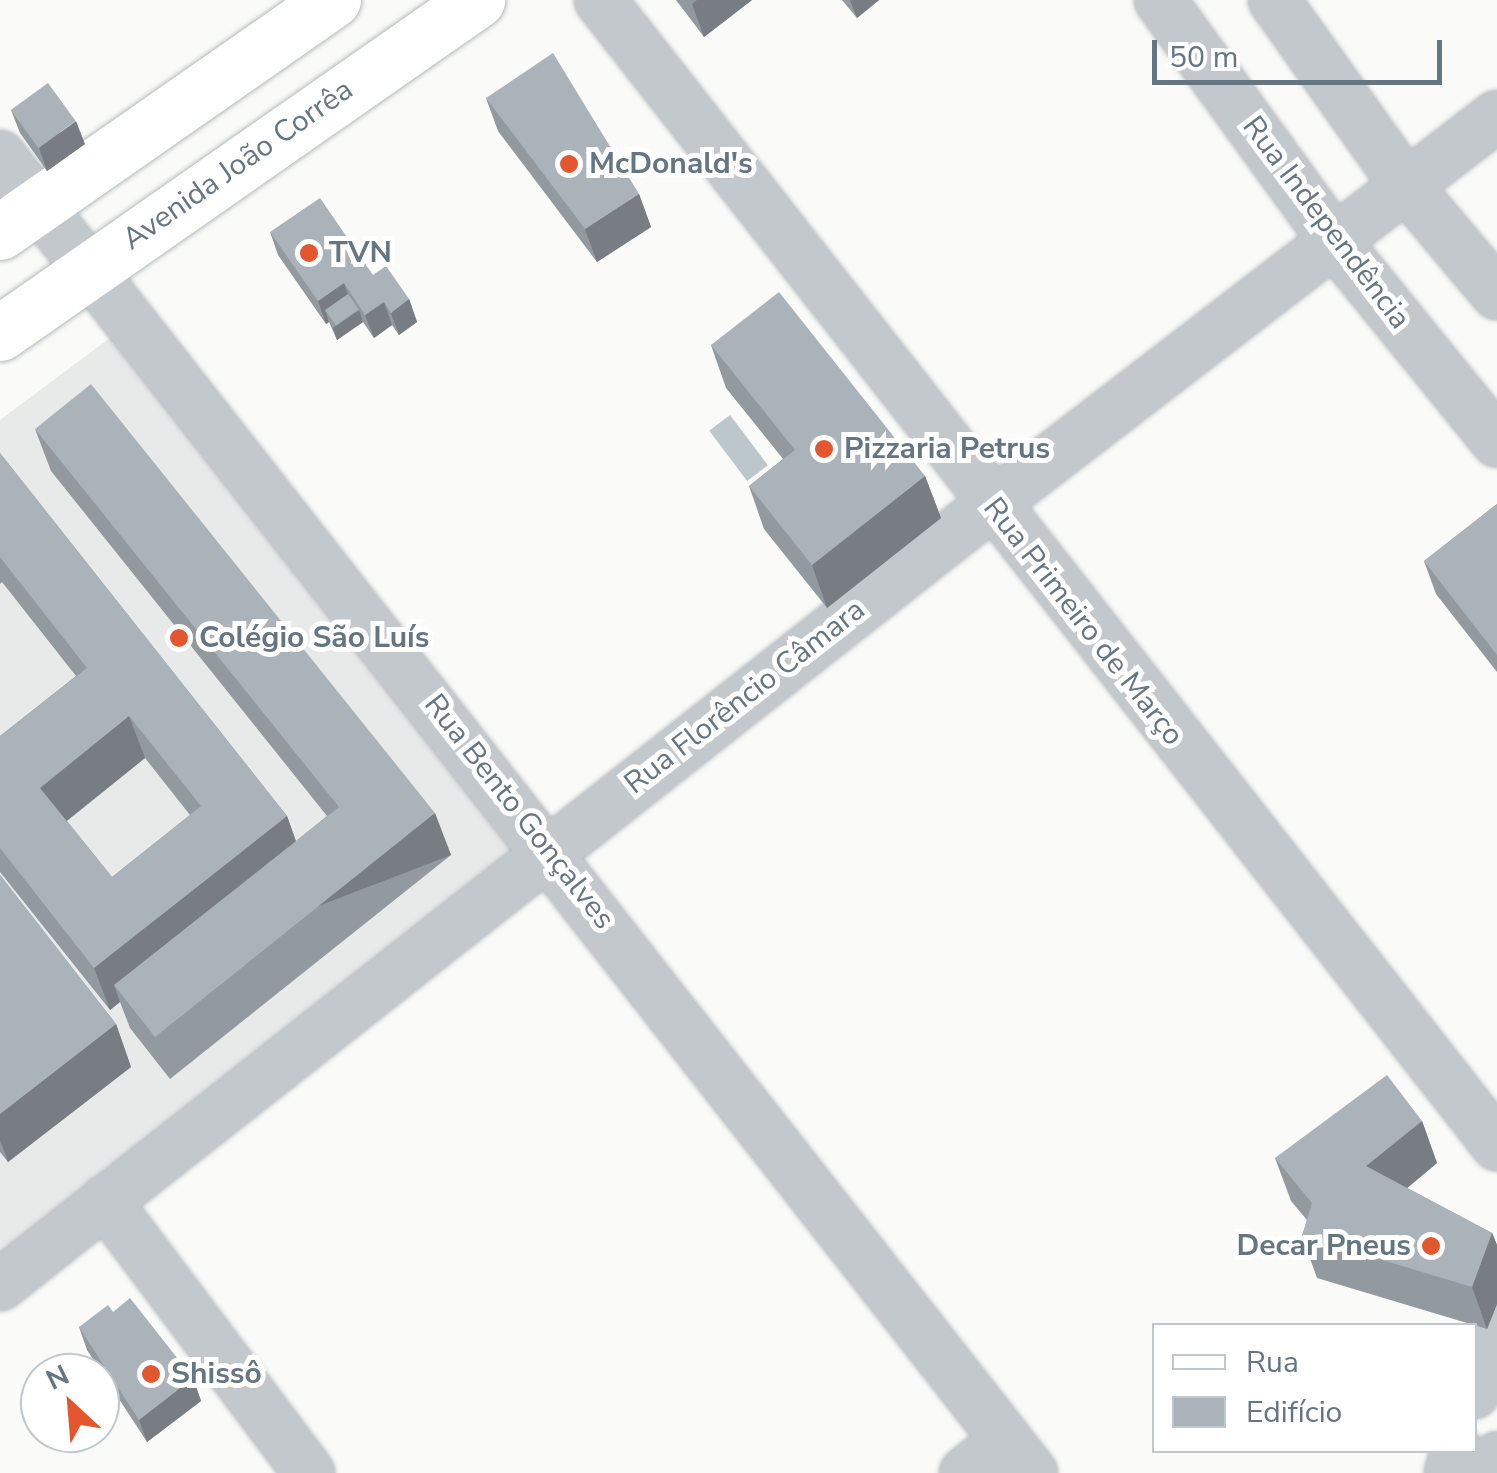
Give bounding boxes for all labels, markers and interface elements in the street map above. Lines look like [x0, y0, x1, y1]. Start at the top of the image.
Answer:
scale bar [1157, 20, 1447, 82]
text: 50 m [1169, 37, 1238, 78]
street label: Avenida João Corrêa [116, 72, 360, 258]
street label: Rua Independência [1234, 110, 1418, 336]
place label: McDonald's [589, 146, 753, 182]
marker: McDonald's [558, 153, 580, 175]
place label: TVN [329, 235, 392, 271]
marker: TVN [298, 242, 320, 264]
place label: Pizzaria Petrus [844, 431, 1050, 467]
marker: Pizzaria Petrus [813, 438, 835, 460]
street label: Rua Primeiro de Março [975, 491, 1191, 753]
street label: Rua Florêncio Câmara [618, 592, 872, 802]
place label: Colégio São Luís [199, 620, 429, 656]
marker: Colégio São Luís [168, 627, 190, 649]
street label: Rua Bento Gonçalves [416, 688, 622, 936]
place label: Decar Pneus [1236, 1228, 1411, 1264]
marker: Decar Pneus [1420, 1235, 1442, 1257]
legend [1152, 1323, 1477, 1453]
text: Rua [1246, 1342, 1299, 1383]
north arrow [20, 1353, 120, 1453]
text: N [40, 1356, 75, 1400]
place label: Shissô [171, 1356, 262, 1392]
marker: Shissô [140, 1363, 162, 1385]
text: Edifício [1246, 1392, 1342, 1433]

